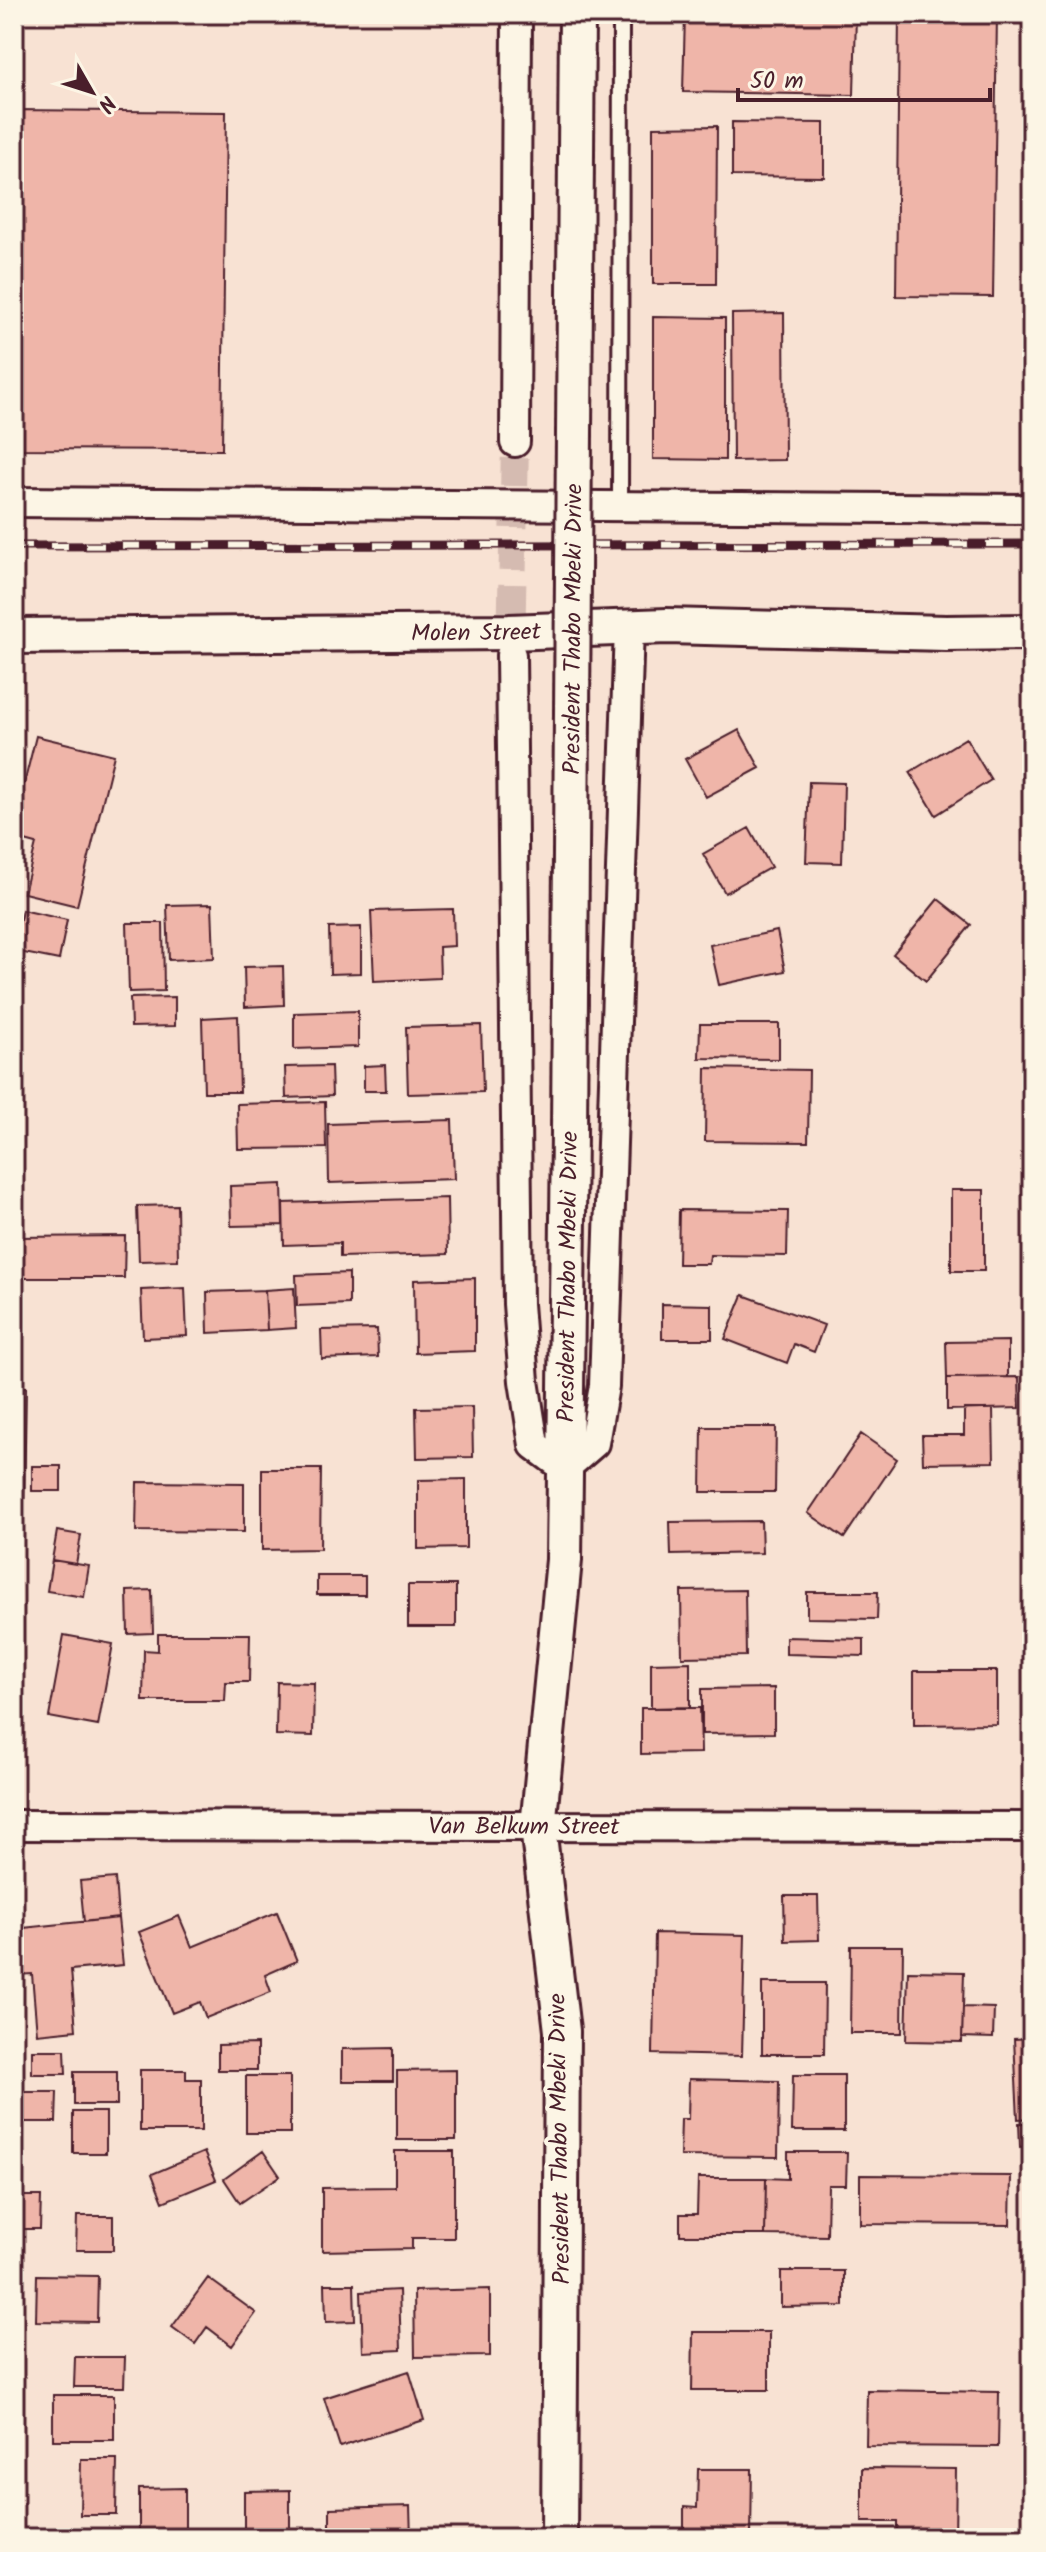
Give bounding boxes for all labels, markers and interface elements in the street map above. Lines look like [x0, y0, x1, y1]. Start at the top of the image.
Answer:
north arrow [52, 52, 132, 132]
scale bar [738, 52, 990, 102]
text: 50 m [750, 62, 804, 101]
text: N [88, 87, 124, 120]
street label: President Thabo Mbeki Drive [554, 483, 595, 775]
street label: Molen Street [411, 613, 542, 654]
street label: President Thabo Mbeki Drive [548, 1131, 590, 1423]
street label: Van Belkum Street [428, 1808, 620, 1847]
street label: President Thabo Mbeki Drive [538, 1993, 583, 2285]

